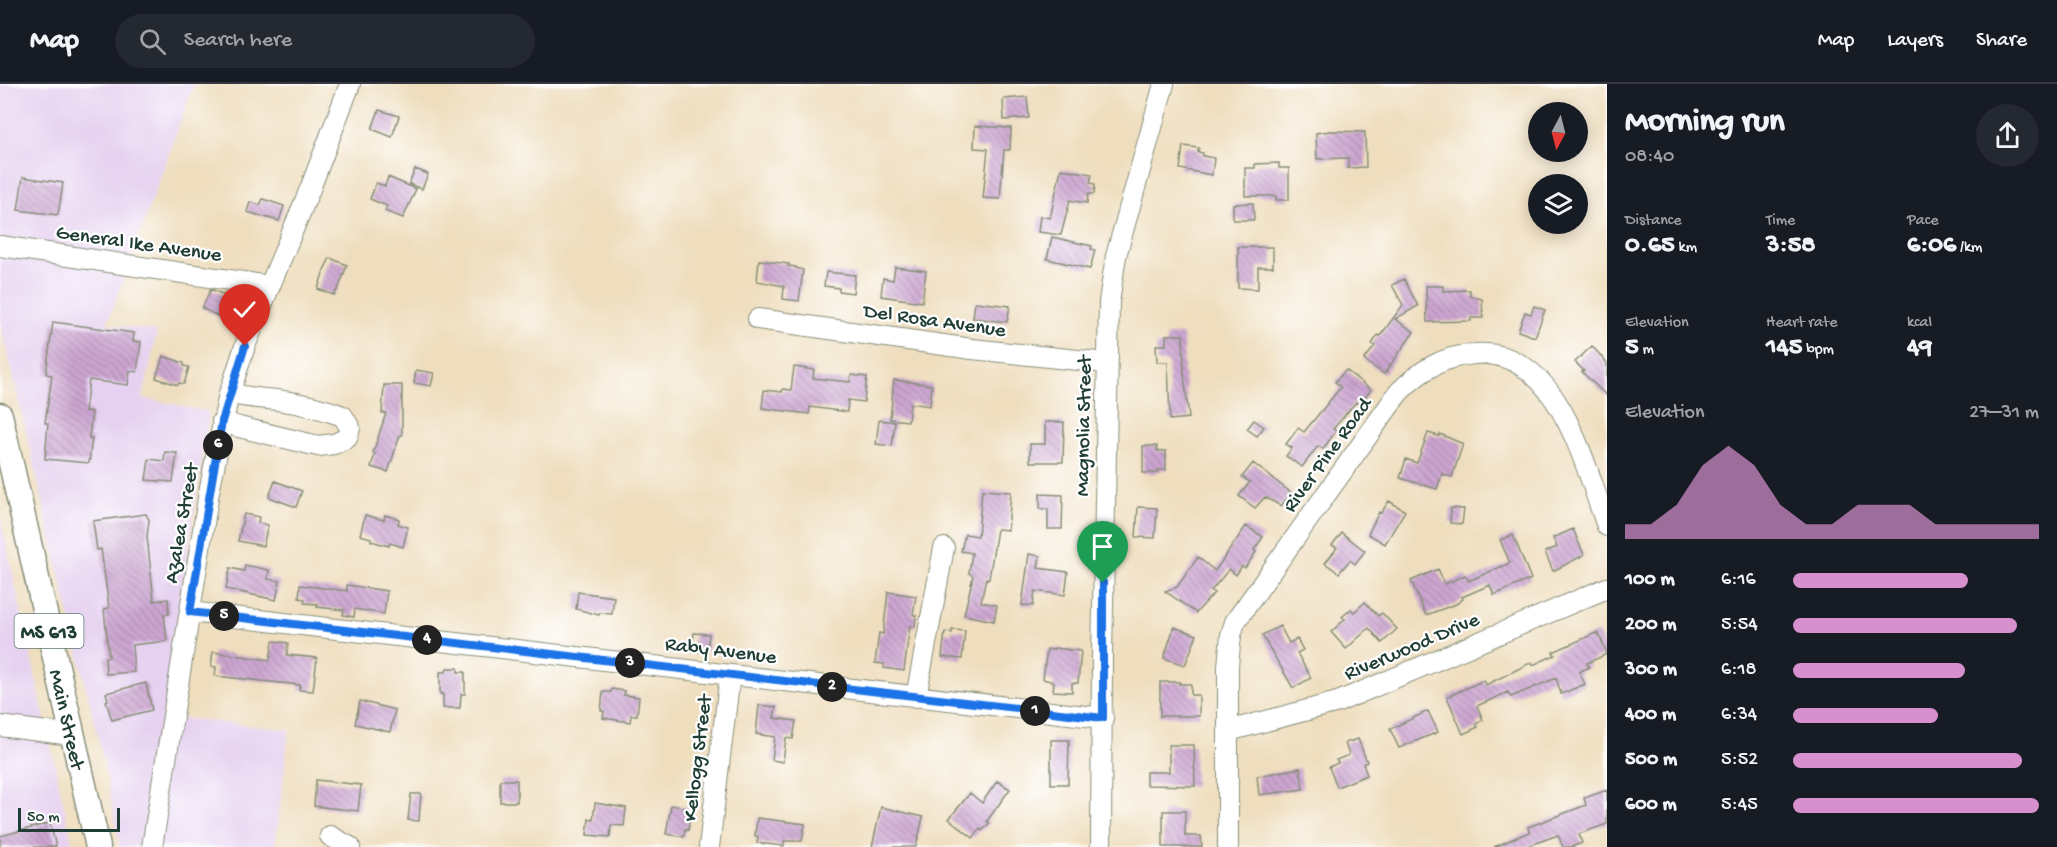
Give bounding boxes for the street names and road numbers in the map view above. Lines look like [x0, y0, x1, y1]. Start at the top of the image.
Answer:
street label: General Ike Avenue [54, 221, 224, 270]
street label: Del Rosa Avenue [860, 300, 1008, 345]
street label: Magnolia Street [1072, 353, 1099, 497]
street label: River Pine Road [1279, 392, 1380, 518]
street label: Azalea Street [161, 459, 207, 586]
street label: Riverwood Drive [1341, 608, 1485, 688]
road number: MS 613 [14, 614, 84, 648]
street label: Raby Avenue [663, 633, 779, 672]
street label: Main Street [41, 667, 89, 775]
street label: Kellogg Street [679, 691, 720, 823]

